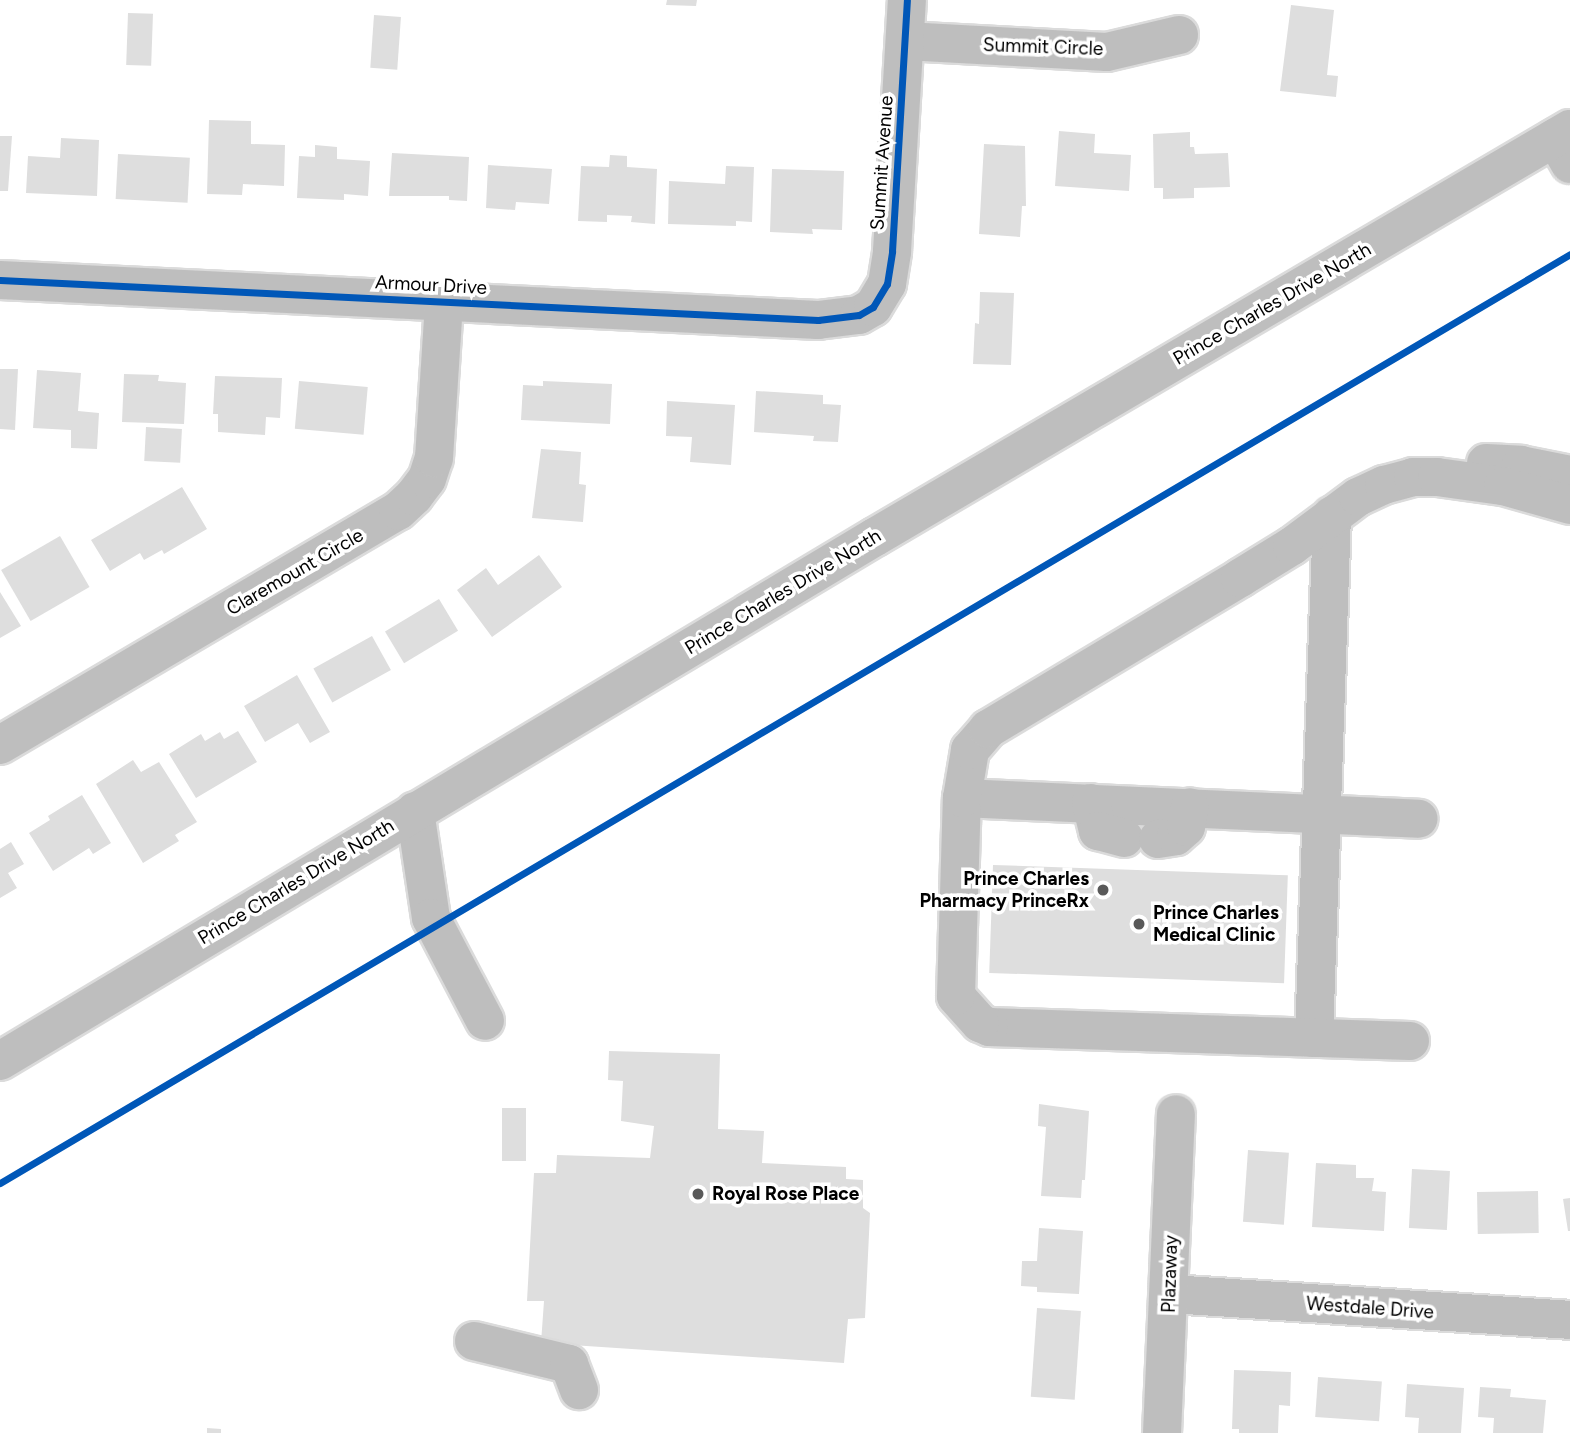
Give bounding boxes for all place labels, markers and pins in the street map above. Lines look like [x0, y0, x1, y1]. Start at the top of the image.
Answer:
place label: Prince Charles Pharmacy PrinceRx [920, 868, 1089, 912]
marker: Prince Charles Pharmacy PrinceRx [1095, 882, 1111, 898]
place label: Prince Charles Medical Clinic [1153, 902, 1279, 946]
marker: Prince Charles Medical Clinic [1131, 916, 1147, 932]
place label: Royal Rose Place [712, 1183, 859, 1205]
marker: Royal Rose Place [690, 1186, 706, 1202]

